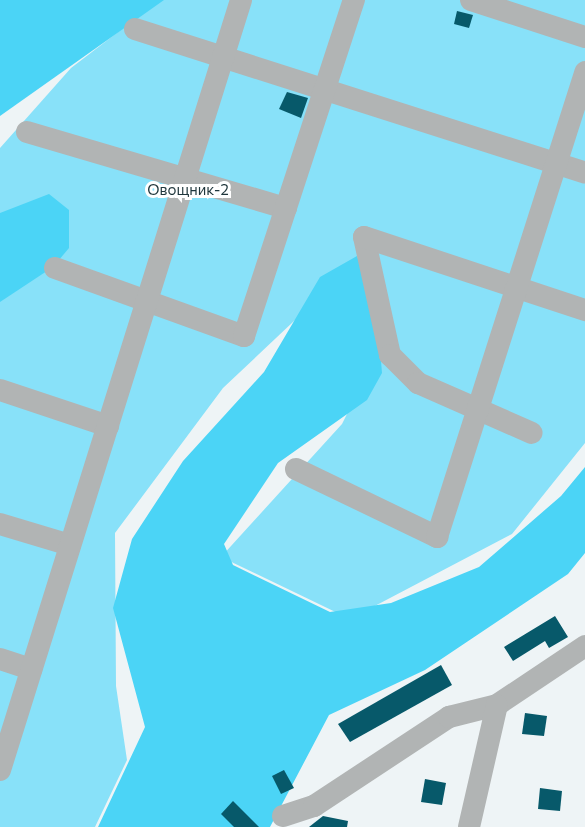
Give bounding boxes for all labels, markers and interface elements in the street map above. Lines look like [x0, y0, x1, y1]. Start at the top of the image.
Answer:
park label: Овощник-2 [147, 181, 229, 199]

